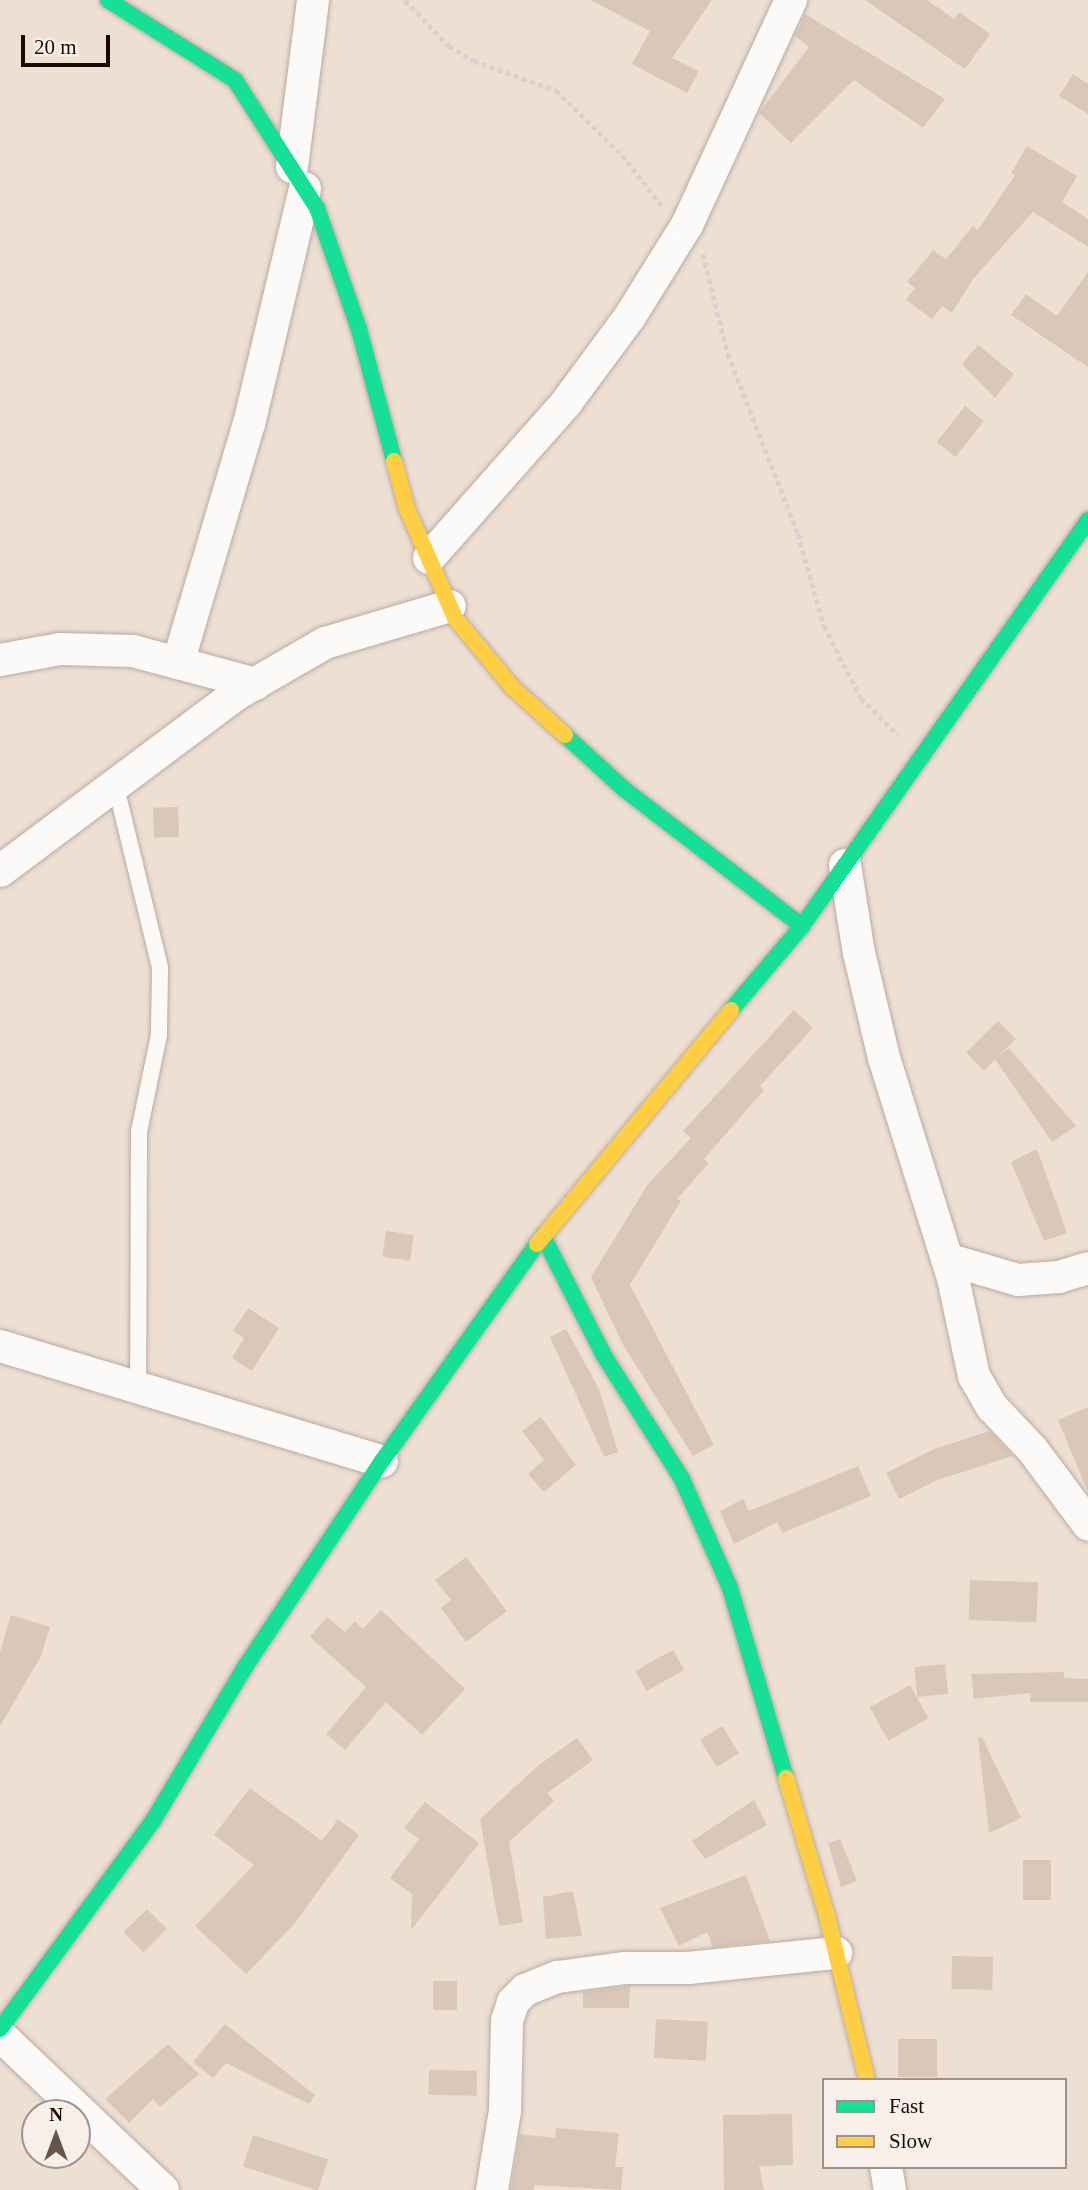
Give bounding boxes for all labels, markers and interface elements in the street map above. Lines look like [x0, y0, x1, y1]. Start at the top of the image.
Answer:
scale bar [24, 21, 114, 65]
text: 20 m [34, 35, 77, 59]
legend [822, 2078, 1067, 2169]
text: Fast [889, 2094, 924, 2118]
north arrow [21, 2099, 91, 2169]
text: N [49, 2104, 63, 2125]
text: Slow [889, 2129, 932, 2153]

